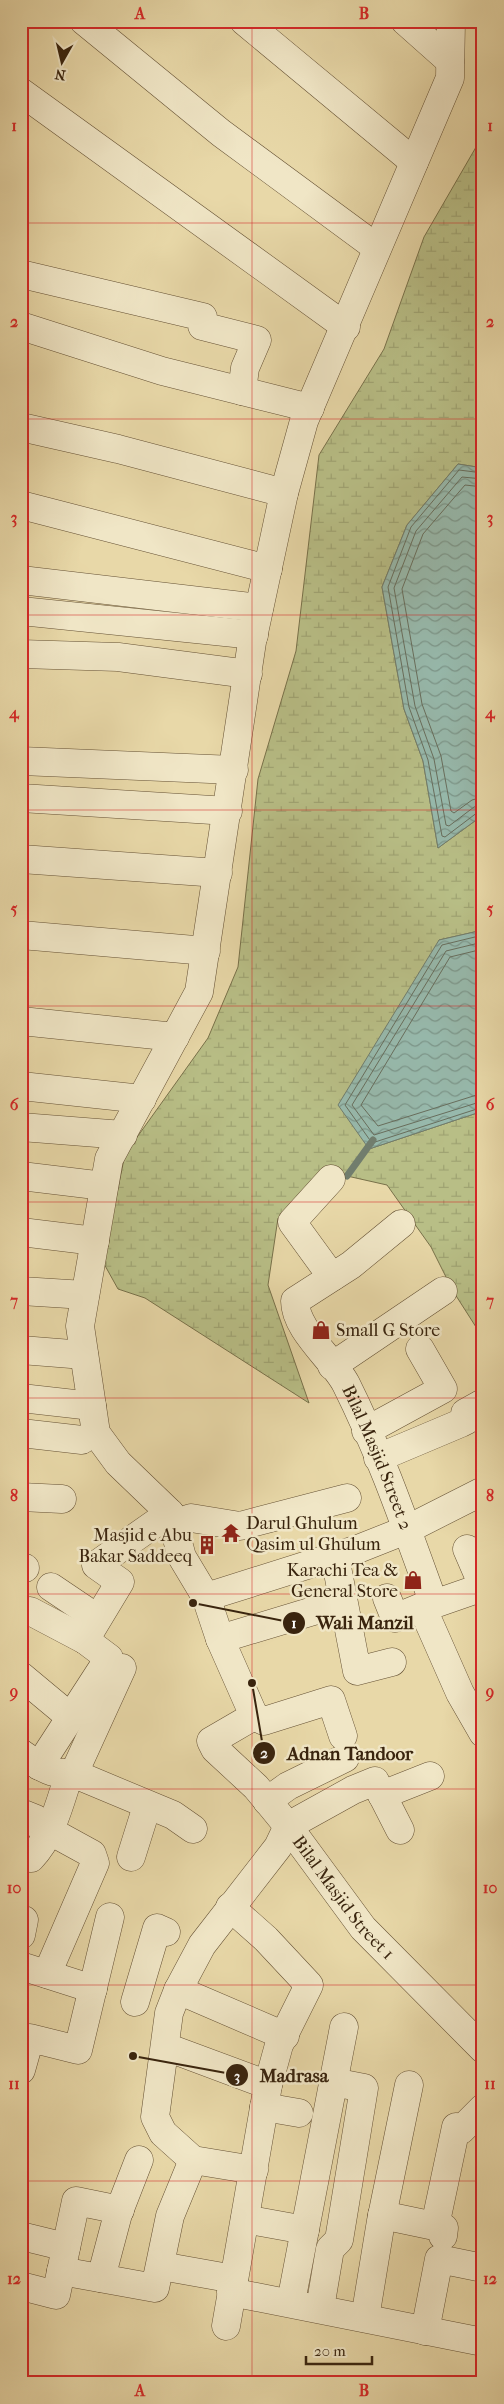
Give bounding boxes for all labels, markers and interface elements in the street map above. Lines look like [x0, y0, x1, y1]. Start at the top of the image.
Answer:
text: A [134, 4, 146, 23]
text: B [359, 4, 369, 23]
north arrow [38, 38, 88, 88]
text: N [53, 65, 67, 84]
text: 1 [11, 116, 17, 135]
text: 1 [487, 116, 493, 135]
text: 2 [10, 312, 18, 331]
text: 2 [486, 312, 494, 331]
text: 3 [11, 508, 17, 528]
text: 3 [487, 508, 493, 528]
text: 4 [8, 703, 20, 723]
text: 4 [484, 703, 496, 723]
text: 5 [11, 899, 18, 918]
text: 5 [487, 899, 494, 918]
text: 6 [10, 1095, 19, 1114]
text: 6 [486, 1095, 495, 1114]
text: 7 [9, 1291, 18, 1310]
text: 7 [485, 1291, 494, 1310]
shop icon: Small G Store [310, 1319, 332, 1341]
place label: Small G Store [336, 1320, 440, 1341]
street label: Bilal Masjid Street 2 [338, 1382, 417, 1533]
text: 8 [10, 1486, 18, 1505]
text: 8 [486, 1486, 494, 1505]
place label: Darul Ghulum Qasim ul Ghulum [246, 1513, 381, 1555]
temple icon: Darul Ghulum Qasim ul Ghulum [220, 1522, 242, 1544]
place label: Masjid e Abu Bakar Saddeeq [79, 1525, 193, 1567]
building icon: Masjid e Abu Bakar Saddeeq [196, 1534, 218, 1556]
place label: Karachi Tea & General Store [287, 1560, 398, 1602]
shop icon: Karachi Tea & General Store [402, 1569, 424, 1591]
callout: Wali Manzil [282, 1606, 424, 1640]
text: Wali Manzil [315, 1612, 415, 1634]
text: 1 [291, 1614, 297, 1632]
text: 9 [9, 1682, 18, 1702]
text: 9 [485, 1682, 494, 1702]
callout: Adnan Tandoor [252, 1736, 423, 1770]
text: Adnan Tandoor [286, 1743, 414, 1765]
text: 2 [260, 1744, 268, 1762]
street label: Bilal Masjid Street 1 [288, 1832, 399, 1964]
text: 10 [7, 1878, 21, 1897]
text: 10 [483, 1878, 497, 1897]
callout: Madrasa [224, 2058, 338, 2092]
text: Madrasa [258, 2065, 330, 2087]
text: 3 [234, 2067, 240, 2085]
text: 11 [8, 2074, 20, 2093]
text: 11 [484, 2074, 496, 2093]
text: 12 [7, 2269, 21, 2288]
text: 12 [483, 2269, 497, 2288]
scale bar [306, 2334, 373, 2366]
text: 20 m [314, 2342, 346, 2360]
text: A [134, 2381, 146, 2400]
text: B [359, 2381, 369, 2400]

